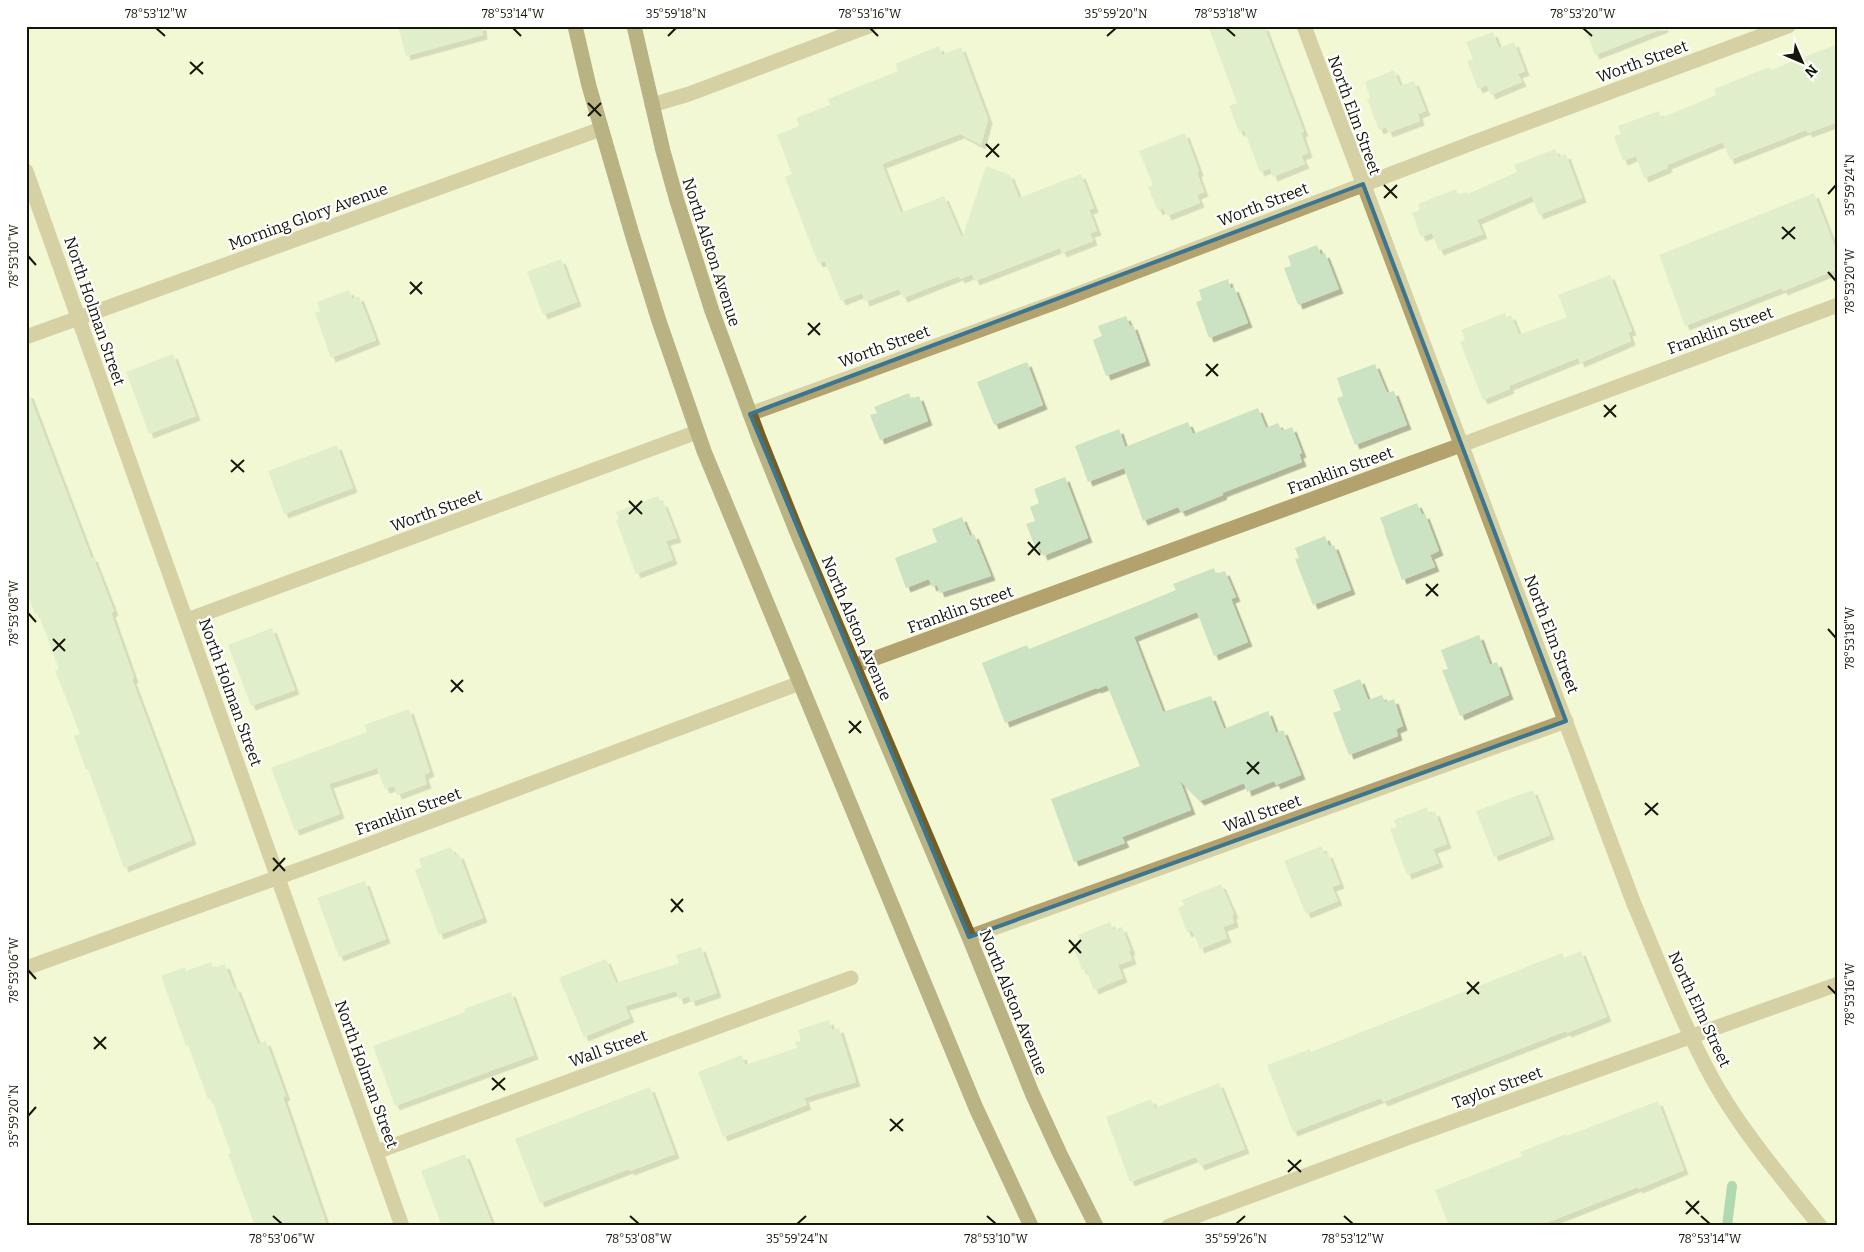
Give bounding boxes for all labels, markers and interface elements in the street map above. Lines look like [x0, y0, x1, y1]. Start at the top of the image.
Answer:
text: 78°53'12"W [125, 7, 188, 21]
text: 78°53'14"W [482, 7, 545, 21]
text: 35°59'18"N [646, 7, 707, 21]
text: 78°53'16"W [839, 7, 902, 21]
text: 35°59'20"N [1085, 7, 1148, 21]
text: 78°53'18"W [1195, 7, 1258, 21]
text: 78°53'20"W [1551, 7, 1616, 21]
street label: Worth Street [1594, 36, 1690, 87]
north arrow [1776, 38, 1826, 88]
street label: North Elm Street [1324, 53, 1385, 178]
text: N [1801, 61, 1821, 81]
text: 35°59'24"N [1843, 153, 1857, 216]
street label: North Alston Avenue [679, 175, 745, 329]
street label: Worth Street [1215, 178, 1311, 230]
street label: Morning Glory Avenue [226, 179, 390, 254]
text: 78°53'10"W [7, 224, 21, 288]
street label: North Holman Street [60, 234, 129, 388]
text: 78°53'20"W [1843, 248, 1857, 314]
street label: Franklin Street [1665, 303, 1776, 358]
street label: Worth Street [836, 321, 932, 372]
street label: Franklin Street [1285, 443, 1396, 498]
street label: Worth Street [388, 485, 484, 536]
street label: North Alston Avenue [817, 553, 896, 703]
street label: North Elm Street [1520, 572, 1583, 696]
text: 78°53'08"W [7, 580, 21, 646]
street label: Franklin Street [905, 582, 1016, 637]
text: 78°53'18"W [1843, 606, 1857, 669]
street label: North Holman Street [195, 616, 266, 769]
street label: Franklin Street [353, 784, 464, 839]
street label: Wall Street [1221, 791, 1304, 836]
street label: North Alston Avenue [976, 927, 1051, 1078]
text: 78°53'06"W [7, 937, 21, 1003]
street label: North Elm Street [1664, 948, 1735, 1070]
text: 78°53'16"W [1843, 962, 1857, 1025]
street label: North Holman Street [331, 998, 402, 1151]
street label: Wall Street [567, 1026, 650, 1071]
street label: Taylor Street [1450, 1062, 1545, 1113]
text: 35°59'20"N [7, 1084, 21, 1147]
text: 78°53'06"W [249, 1232, 315, 1246]
text: 78°53'08"W [606, 1232, 672, 1246]
text: 35°59'24"N [766, 1232, 829, 1246]
text: 78°53'10"W [964, 1232, 1028, 1246]
text: 35°59'26"N [1205, 1232, 1268, 1246]
text: 78°53'12"W [1322, 1232, 1385, 1246]
text: 78°53'14"W [1679, 1232, 1742, 1246]

